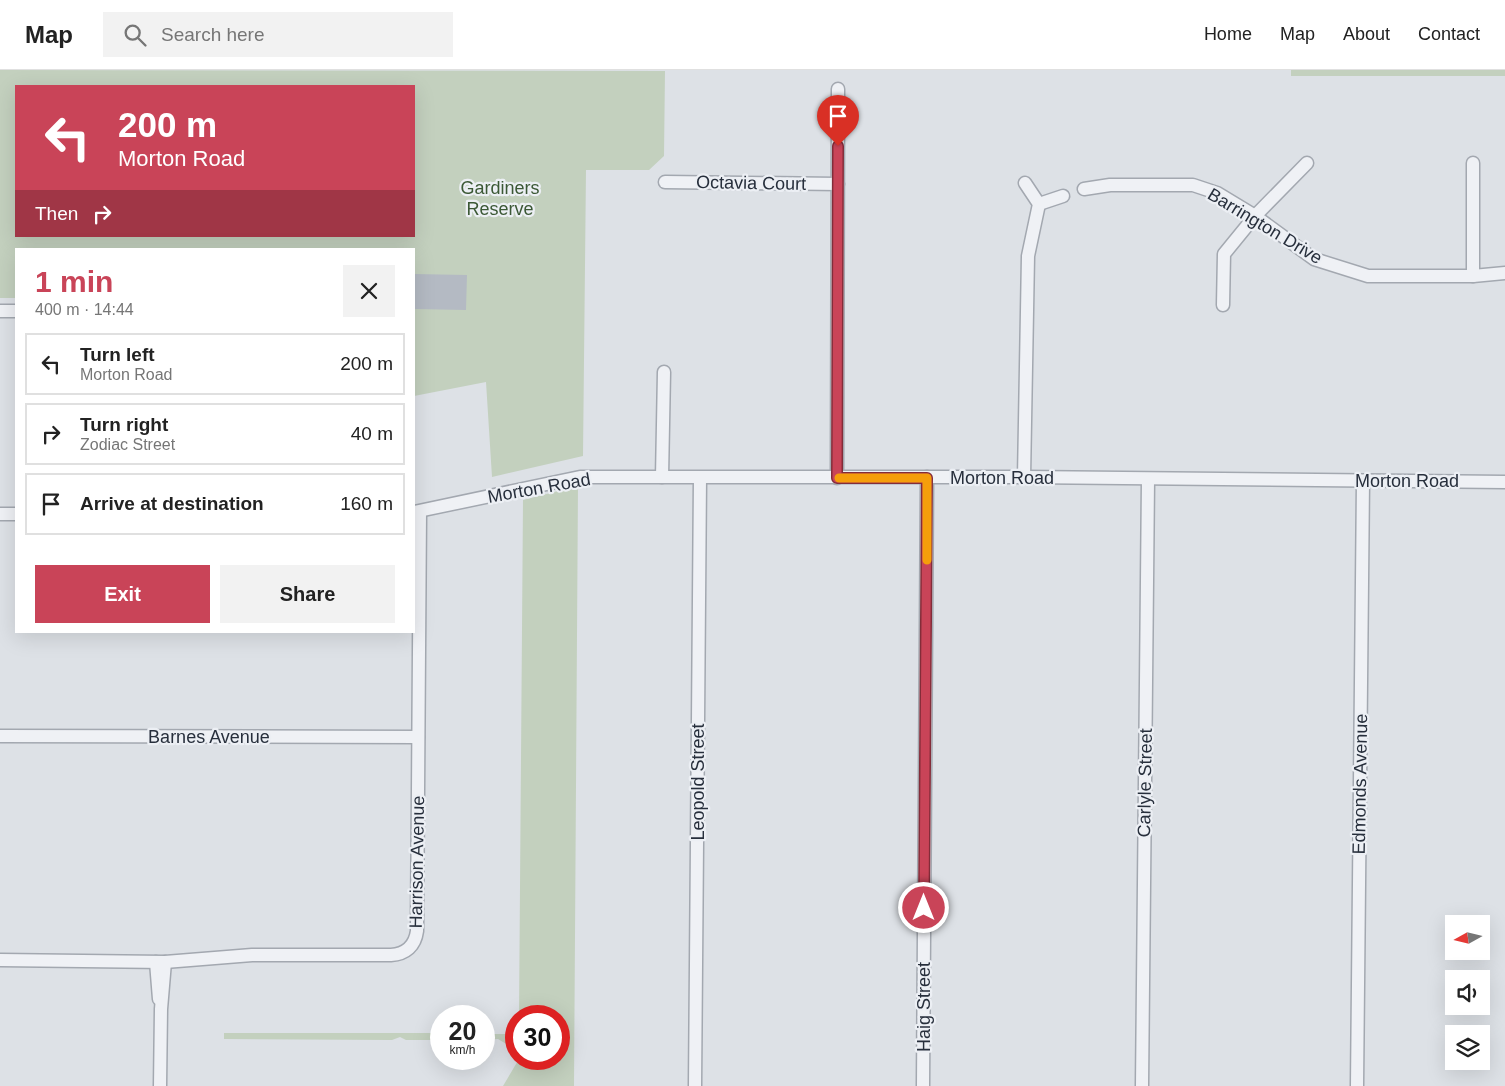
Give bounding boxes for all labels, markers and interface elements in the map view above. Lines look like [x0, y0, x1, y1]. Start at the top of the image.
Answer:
search box [103, 12, 453, 57]
text: Map [25, 21, 73, 48]
icon: search [121, 21, 149, 49]
text: Search here [161, 24, 265, 45]
text: Home [1204, 24, 1252, 44]
text: Map [1280, 24, 1315, 44]
text: About [1343, 24, 1390, 44]
text: Contact [1418, 24, 1480, 44]
pin [817, 95, 859, 146]
icon: arrive [824, 102, 852, 130]
icon: left [35, 105, 100, 170]
text: 200 m [118, 105, 217, 144]
text: Morton Road [118, 146, 245, 171]
street label: Octavia Court [696, 172, 806, 194]
park label: Gardiners Reserve [460, 178, 540, 219]
street label: Barrington Drive [1204, 184, 1326, 268]
icon: right [88, 200, 116, 228]
text: Then [35, 203, 78, 224]
text: 1 min [35, 265, 113, 298]
button: close [343, 265, 395, 317]
text: 400 m · 14:44 [35, 301, 134, 318]
text: Turn left [80, 344, 155, 365]
icon: left [37, 350, 65, 378]
text: 200 m [340, 353, 393, 374]
text: Morton Road [80, 366, 173, 383]
text: Turn right [80, 414, 168, 435]
icon: right [37, 420, 65, 448]
text: 40 m [351, 423, 393, 444]
text: Zodiac Street [80, 436, 175, 453]
street label: Morton Road [950, 468, 1054, 488]
street label: Morton Road [486, 469, 592, 507]
street label: Morton Road [1355, 471, 1459, 491]
icon: arrive [37, 490, 65, 518]
text: Arrive at destination [80, 493, 264, 514]
text: 160 m [340, 493, 393, 514]
button: Exit [35, 565, 210, 623]
button: Share [220, 565, 395, 623]
street label: Edmonds Avenue [1349, 713, 1371, 855]
street label: Leopold Street [688, 723, 708, 841]
street label: Barnes Avenue [148, 727, 270, 747]
street label: Carlyle Street [1134, 728, 1156, 838]
street label: Harrison Avenue [406, 795, 428, 929]
position arrow [897, 881, 949, 933]
north arrow [1445, 915, 1490, 960]
map controls [1445, 915, 1490, 1070]
street label: Haig Street [914, 962, 934, 1052]
button: sound [1445, 970, 1490, 1015]
speed limit sign: 30 [505, 1005, 570, 1070]
text: 20 [449, 1017, 476, 1045]
button: layers [1445, 1025, 1490, 1070]
text: km/h [449, 1043, 476, 1057]

